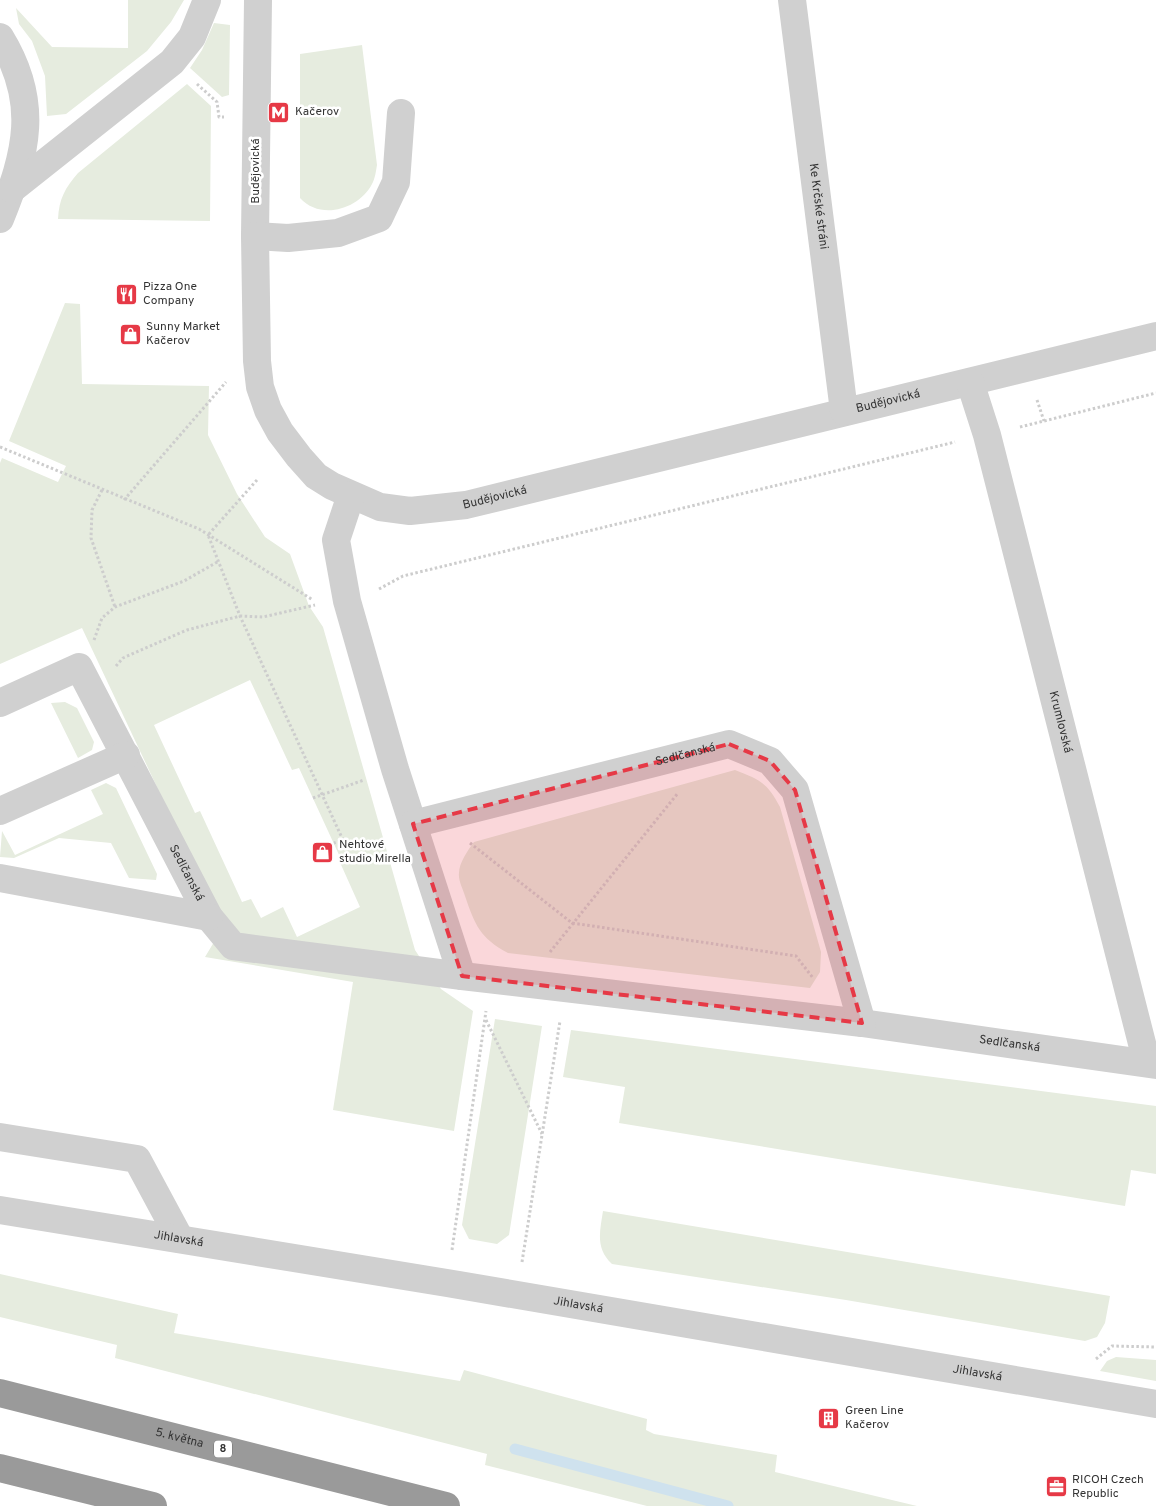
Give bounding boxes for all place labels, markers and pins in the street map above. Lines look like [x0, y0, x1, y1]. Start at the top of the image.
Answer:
metro station icon: Kačerov [267, 100, 291, 124]
place label: Kačerov [295, 104, 339, 120]
place label: Pizza One Company [143, 279, 197, 309]
restaurant icon: Pizza One Company [115, 282, 139, 306]
place label: Sunny Market Kačerov [146, 319, 220, 349]
shop icon: Sunny Market Kačerov [118, 322, 142, 346]
place label: Nehtové studio Mirella [339, 837, 411, 867]
shop icon: Nehtové studio Mirella [311, 840, 335, 864]
place label: Green Line Kačerov [845, 1403, 904, 1433]
building icon: Green Line Kačerov [817, 1406, 841, 1430]
place label: RICOH Czech Republic [1072, 1472, 1144, 1502]
office icon: RICOH Czech Republic [1044, 1475, 1068, 1499]

